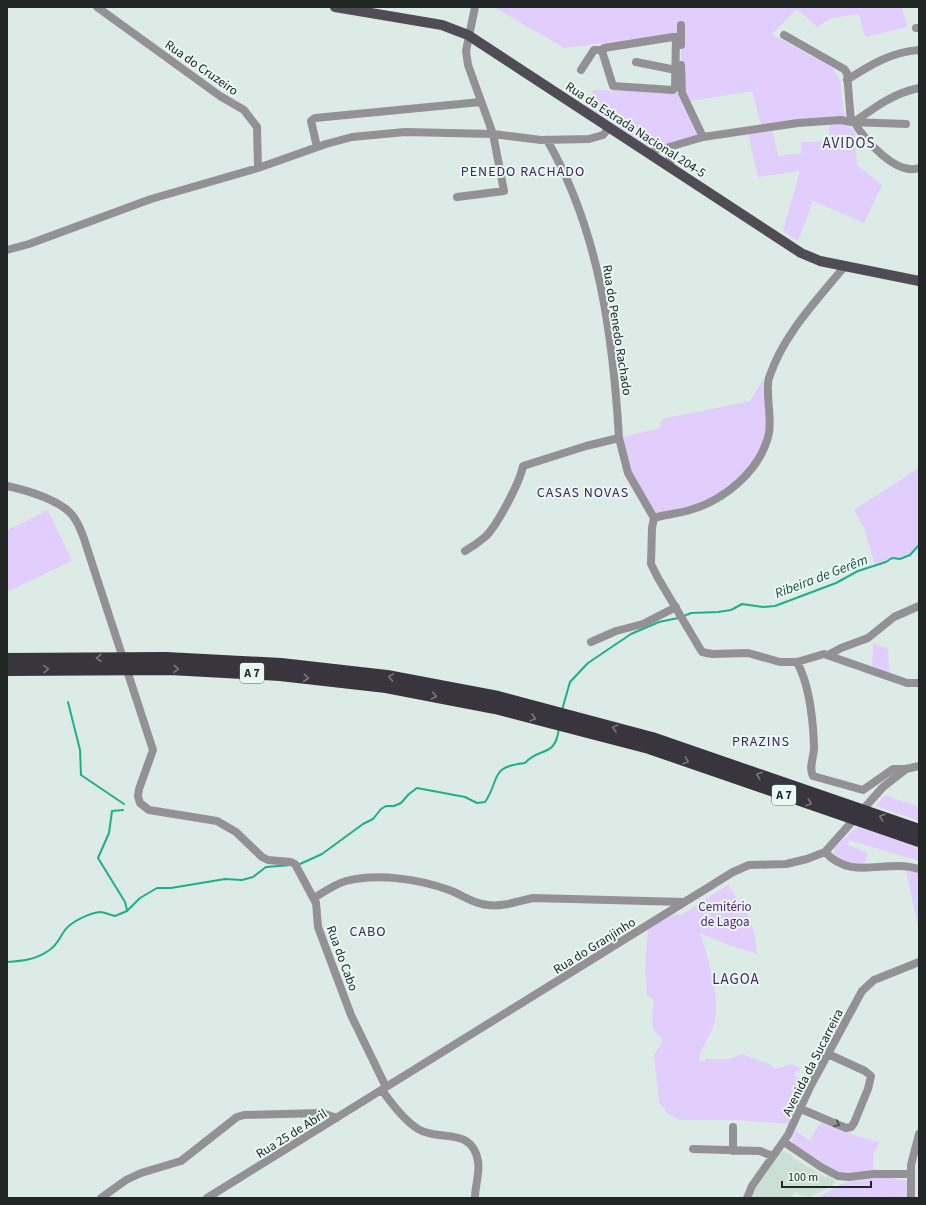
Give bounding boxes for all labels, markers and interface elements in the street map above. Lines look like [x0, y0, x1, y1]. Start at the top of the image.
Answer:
street label: Rua do Cruzeiro [161, 36, 242, 100]
street label: Rua da Estrada Nacional 204-5 [562, 78, 709, 182]
district label: AVIDOS [823, 133, 875, 154]
district label: PENEDO RACHADO [461, 162, 585, 182]
street label: Rua do Penedo Rachado [598, 263, 636, 397]
district label: CASAS NOVAS [537, 483, 629, 503]
water label: Ribeira de Gerêm [772, 550, 871, 604]
one-way arrow [96, 654, 102, 662]
road number: A 7 [240, 663, 264, 683]
one-way arrow [43, 665, 49, 674]
one-way arrow [173, 665, 179, 673]
one-way arrow [303, 673, 309, 682]
one-way arrow [387, 673, 394, 682]
one-way arrow [431, 691, 437, 700]
one-way arrow [530, 713, 536, 721]
one-way arrow [612, 724, 619, 733]
district label: PRAZINS [732, 732, 790, 752]
one-way arrow [682, 756, 689, 764]
one-way arrow [756, 771, 763, 779]
road number: A 7 [772, 785, 796, 805]
one-way arrow [805, 798, 812, 807]
one-way arrow [879, 813, 886, 822]
park label: Cemitério de Lagoa [698, 898, 752, 931]
street label: Rua do Granjinho [550, 913, 639, 978]
district label: CABO [349, 922, 387, 942]
street label: Rua do Cabo [322, 923, 362, 994]
district label: LAGOA [712, 969, 760, 990]
street label: Avenida da Sucarreira [778, 1006, 848, 1119]
street label: Rua 25 de Abril [253, 1105, 331, 1163]
one-way arrow [832, 1119, 840, 1127]
scale bar [782, 1163, 871, 1189]
text: 100 m [788, 1169, 818, 1186]

